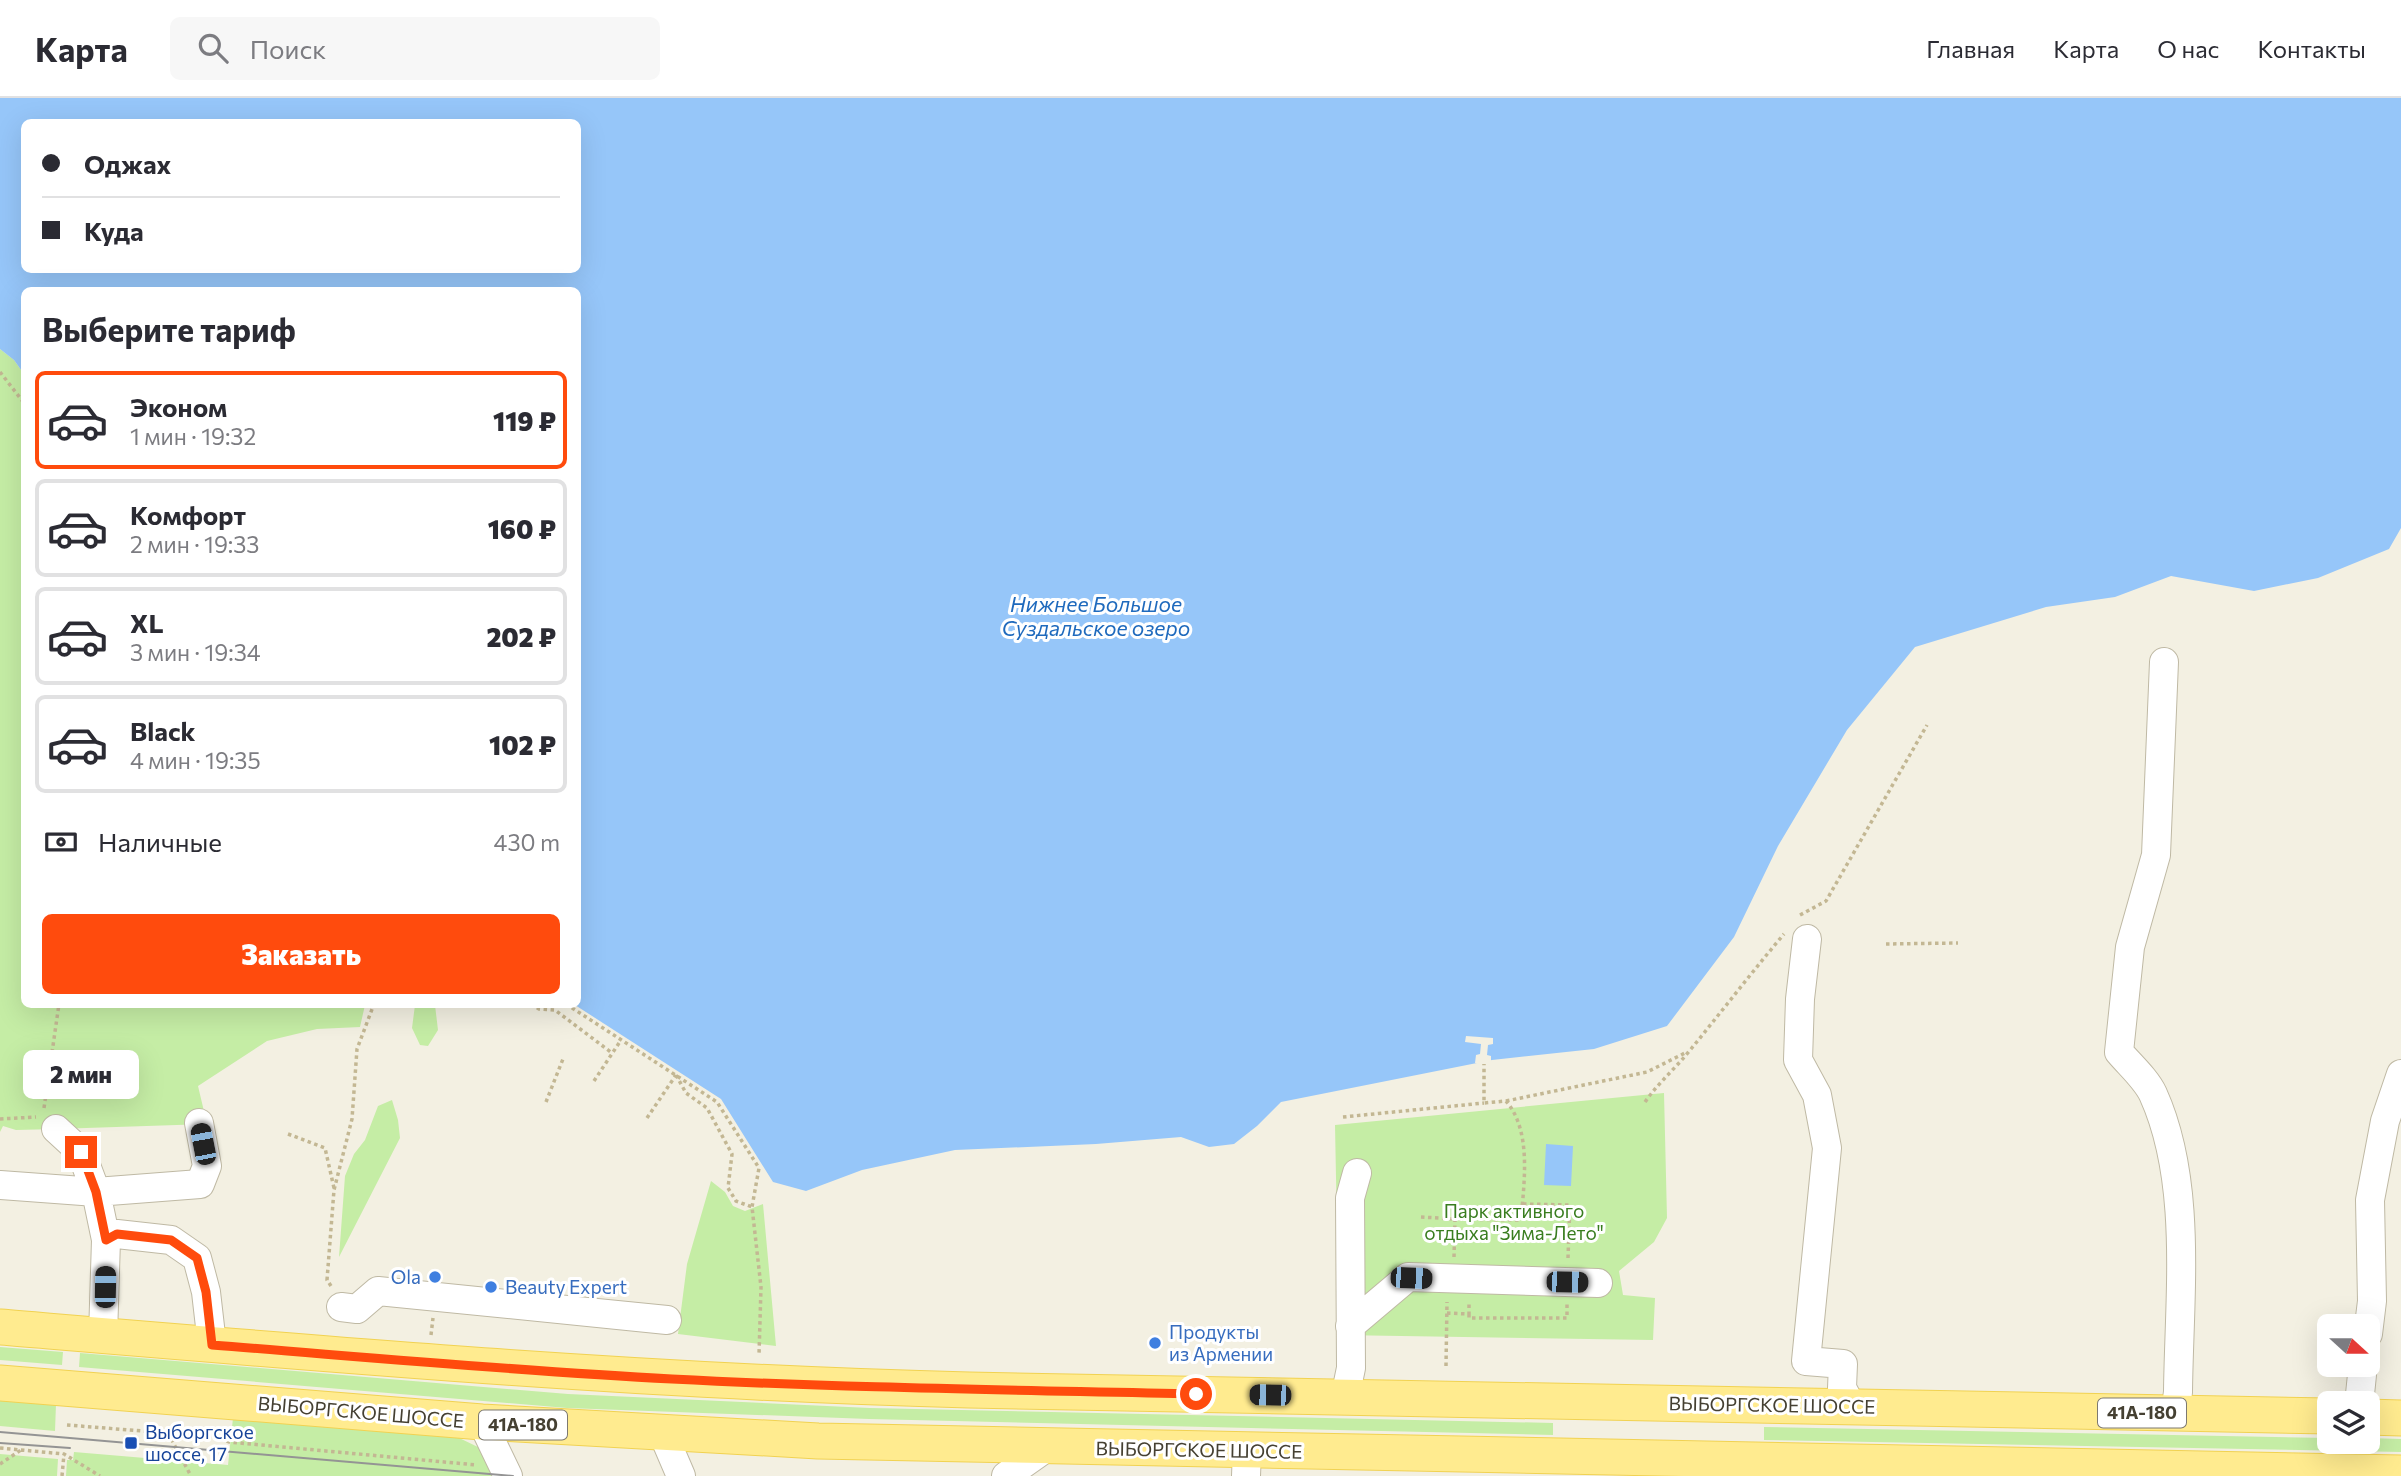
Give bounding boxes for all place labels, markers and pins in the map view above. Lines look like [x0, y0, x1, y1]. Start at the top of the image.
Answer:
place label: Ola [391, 1265, 421, 1288]
marker: Ola [427, 1269, 443, 1285]
place label: Beauty Expert [505, 1275, 627, 1298]
marker: Beauty Expert [483, 1279, 499, 1295]
place label: Продукты из Армении [1169, 1320, 1273, 1365]
marker: Продукты из Армении [1147, 1335, 1163, 1351]
place label: Выборгское шоссе, 17 [145, 1420, 254, 1465]
marker: Выборгское шоссе, 17 [123, 1435, 139, 1451]

